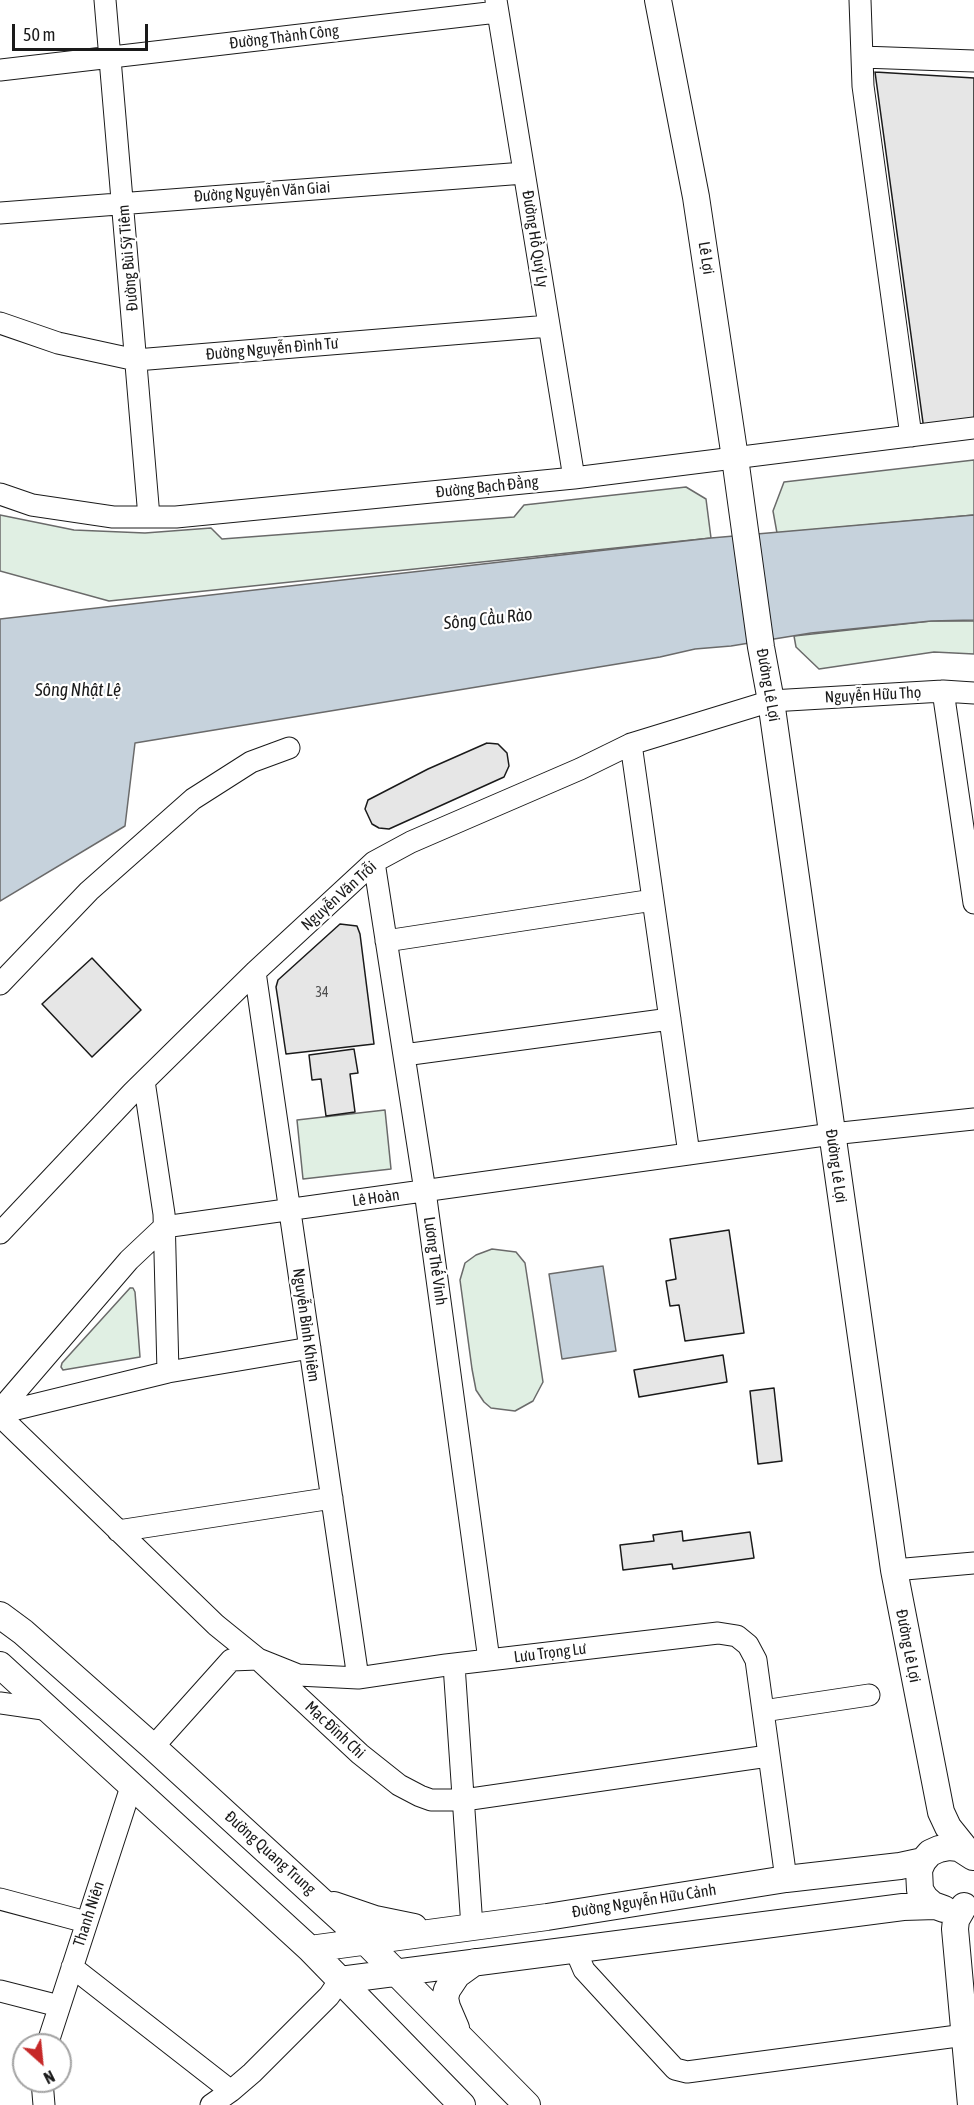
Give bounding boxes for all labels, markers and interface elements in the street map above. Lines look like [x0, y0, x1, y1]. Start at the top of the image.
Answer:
scale bar [15, 12, 152, 50]
street label: Đường Thành Công [228, 21, 340, 53]
text: 50 m [23, 24, 55, 45]
street label: Đường Nguyễn Văn Giai [193, 178, 331, 206]
street label: Đường Hồ Quý Ly [518, 189, 552, 289]
street label: Đường Bùi Sỹ Tiêm [114, 204, 142, 312]
street label: Lê Lợi [694, 240, 718, 276]
street label: Đường Nguyễn Đình Tư [205, 334, 339, 364]
street label: Đường Bạch Đằng [435, 472, 539, 502]
water label: Sông Cầu Rào [443, 604, 533, 634]
street label: Đường Lê Lợi [752, 647, 784, 723]
water label: Sông Nhật Lệ [35, 679, 121, 701]
street label: Nguyễn Hữu Thọ [824, 683, 922, 707]
street label: Nguyễn Văn Trỗi [297, 857, 381, 935]
house number: 34 [315, 985, 329, 1001]
street label: Đường Lê Lợi [821, 1128, 851, 1204]
street label: Lê Hoàn [351, 1185, 401, 1211]
street label: Lương Thế Vinh [419, 1215, 451, 1307]
street label: Nguyễn Bỉnh Khiêm [289, 1267, 323, 1383]
street label: Đường Lê Lợi [892, 1608, 924, 1684]
street label: Lưu Trọng Lư [513, 1639, 587, 1667]
street label: Mạc Đĩnh Chi [301, 1697, 369, 1763]
street label: Đường Quang Trung [221, 1807, 319, 1899]
street label: Thanh Niên [69, 1879, 109, 1949]
street label: Đường Nguyễn Hữu Cảnh [570, 1880, 718, 1922]
north arrow [12, 2033, 72, 2093]
text: N [41, 2067, 58, 2087]

